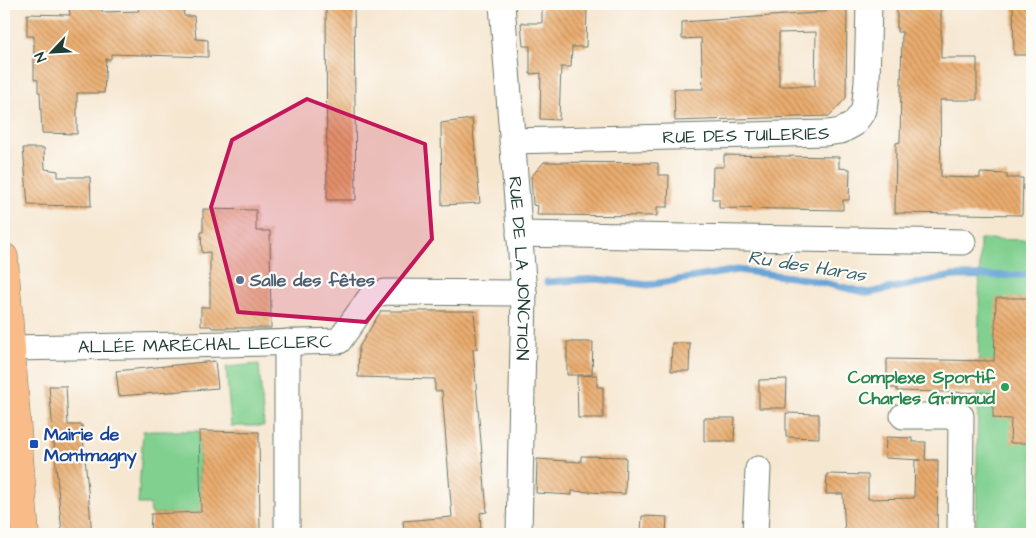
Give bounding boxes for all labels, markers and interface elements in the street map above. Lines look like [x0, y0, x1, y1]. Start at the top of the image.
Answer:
north arrow [28, 28, 78, 78]
text: N [30, 49, 52, 65]
street label: RUE DES TUILERIES [662, 121, 830, 150]
street label: RUE DE LA JONCTION [502, 175, 536, 361]
water label: Ru des Haras [746, 244, 869, 289]
place label: Salle des fêtes [249, 268, 375, 293]
marker: Salle des fêtes [234, 274, 246, 286]
street label: ALLÉE MARÉCHAL LECLERC [78, 329, 333, 360]
place label: Complexe Sportif Charles Grimaud [848, 365, 996, 411]
marker: Complexe Sportif Charles Grimaud [999, 381, 1011, 393]
place label: Mairie de Montmagny [44, 422, 137, 469]
marker: Mairie de Montmagny [28, 438, 40, 450]

